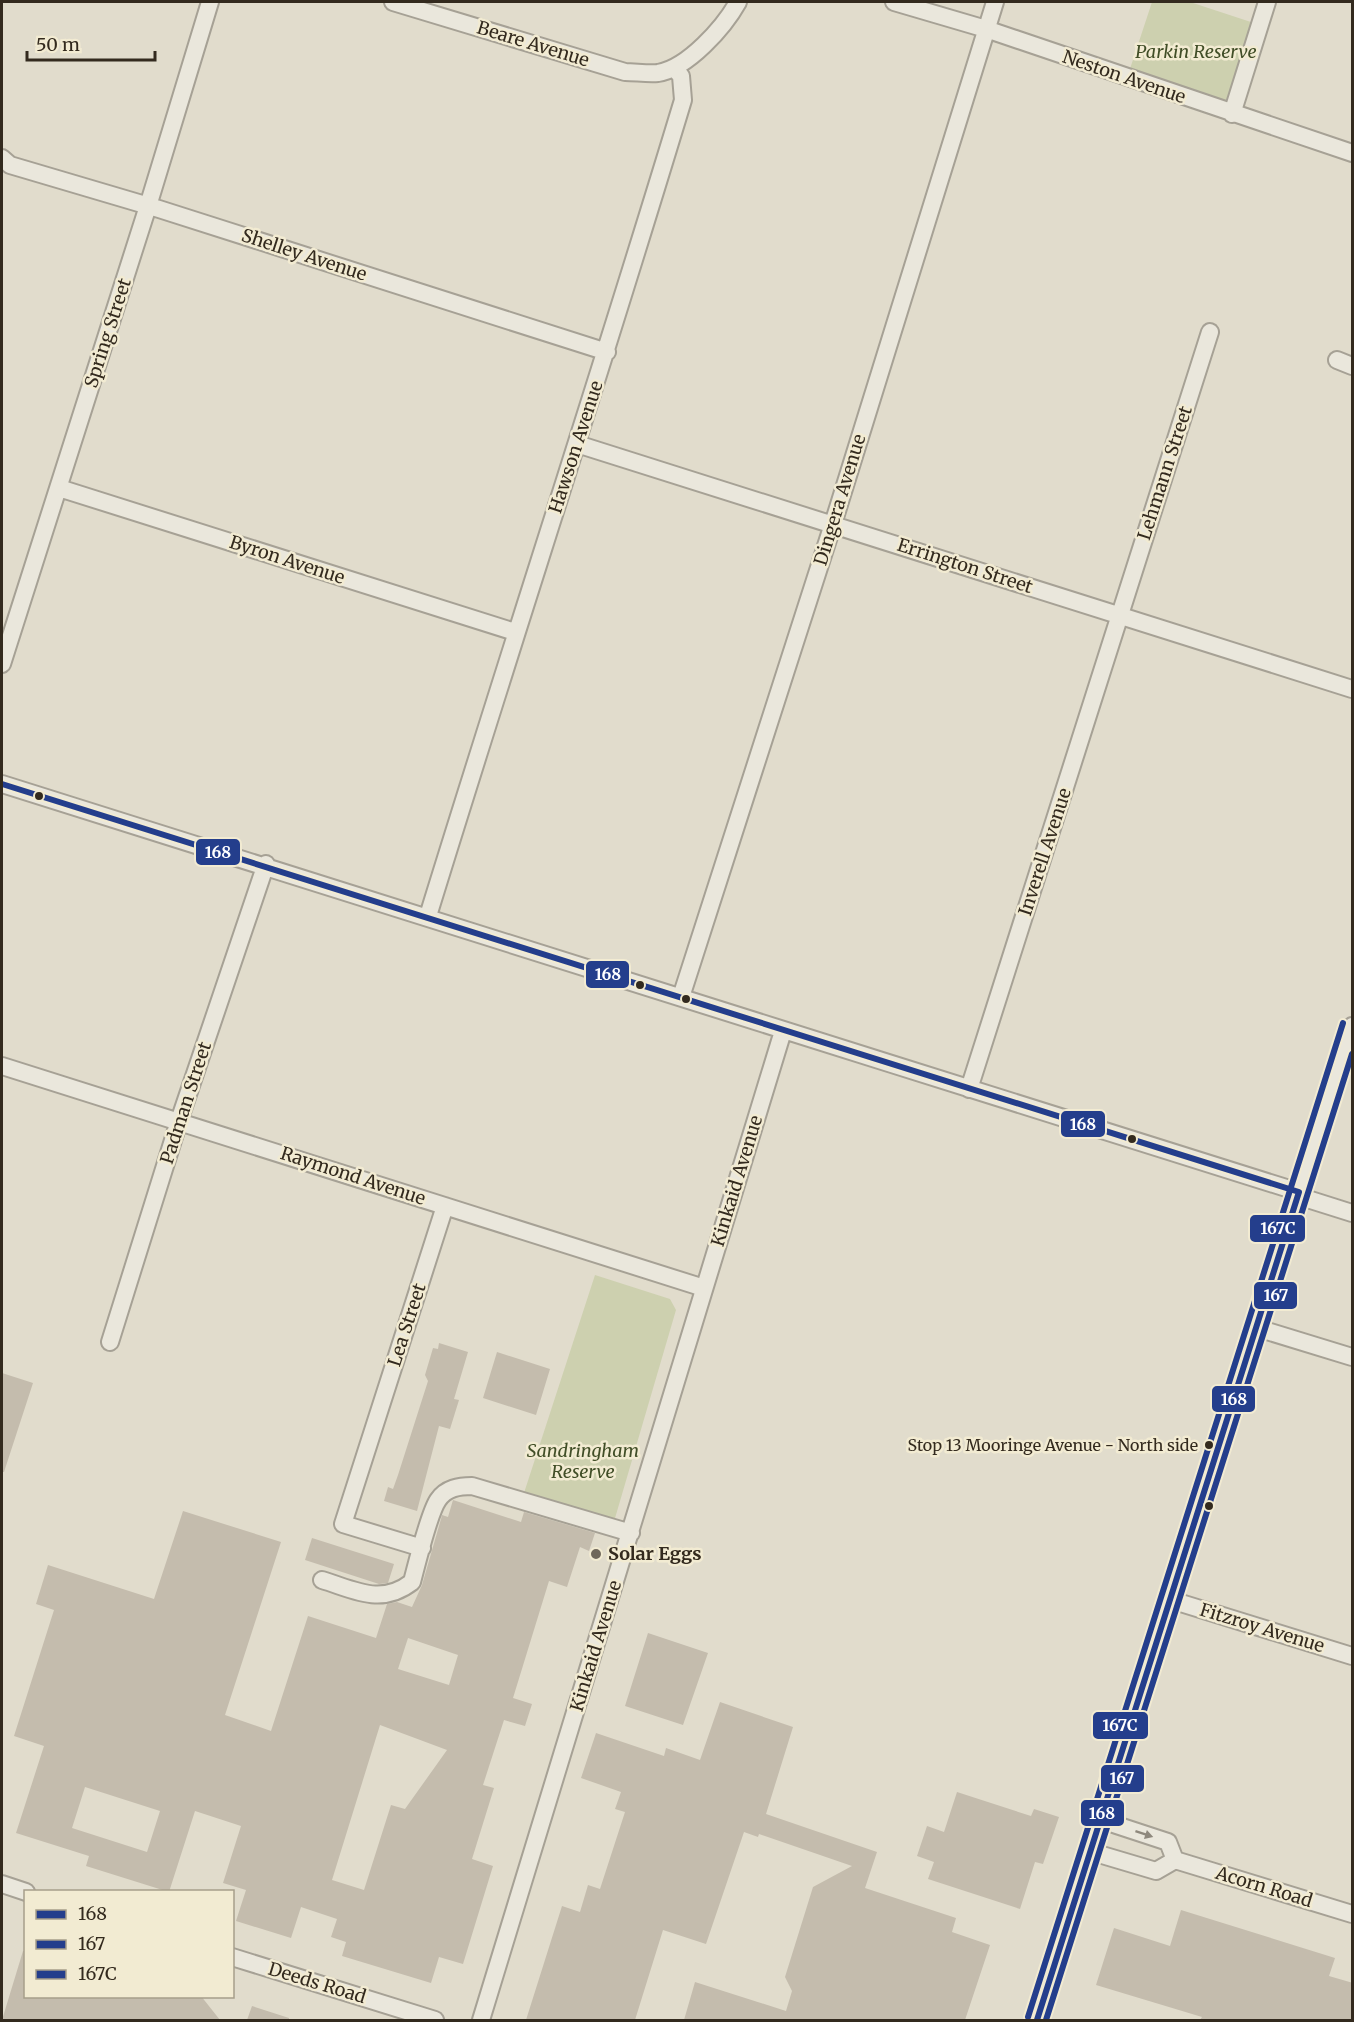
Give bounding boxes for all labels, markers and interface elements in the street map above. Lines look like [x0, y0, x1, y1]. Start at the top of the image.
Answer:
street label: Beare Avenue [474, 16, 592, 71]
scale bar [27, 24, 154, 62]
text: 50 m [36, 33, 80, 56]
park label: Parkin Reserve [1135, 40, 1257, 63]
street label: Neston Avenue [1060, 45, 1189, 108]
street label: Shelley Avenue [239, 223, 370, 286]
street label: Spring Street [79, 275, 136, 391]
street label: Hawson Avenue [543, 378, 608, 516]
street label: Lehmann Street [1132, 403, 1197, 543]
street label: Dingera Avenue [809, 431, 870, 568]
street label: Byron Avenue [227, 530, 348, 589]
street label: Errington Street [894, 533, 1036, 598]
street label: Inverell Avenue [1013, 785, 1076, 919]
unlabelled marker [33, 790, 45, 802]
line badge: 168 [195, 838, 241, 866]
text: 168 [205, 842, 231, 862]
line badge: 168 [585, 960, 630, 989]
text: 168 [595, 964, 621, 984]
unlabelled marker [634, 979, 646, 991]
unlabelled marker [680, 993, 692, 1005]
street label: Padman Street [155, 1039, 216, 1167]
line badge: 168 [1060, 1110, 1106, 1138]
street label: Kinkaid Avenue [706, 1113, 767, 1249]
text: 168 [1070, 1114, 1096, 1134]
unlabelled marker [1126, 1133, 1138, 1145]
street label: Raymond Avenue [278, 1141, 429, 1210]
line badge: 167C [1249, 1214, 1306, 1243]
text: 167C [1260, 1218, 1296, 1238]
street label: Lea Street [382, 1280, 431, 1369]
line badge: 167 [1253, 1281, 1298, 1310]
text: 167 [1264, 1285, 1289, 1305]
line badge: 168 [1211, 1385, 1256, 1413]
text: 168 [1221, 1389, 1247, 1409]
place label: Stop 13 Mooringe Avenue - North side [908, 1435, 1198, 1455]
park label: Sandringham Reserve [527, 1439, 639, 1483]
marker: Stop 13 Mooringe Avenue - North side [1203, 1439, 1215, 1451]
unlabelled marker [1203, 1500, 1215, 1512]
place label: Solar Eggs [608, 1542, 702, 1565]
marker: Solar Eggs [589, 1547, 603, 1561]
street label: Kinkaid Avenue [565, 1578, 626, 1714]
street label: Fitzroy Avenue [1197, 1598, 1327, 1657]
line badge: 167C [1092, 1711, 1149, 1740]
text: 167C [1102, 1715, 1138, 1735]
line badge: 167 [1100, 1764, 1145, 1793]
text: 167 [1110, 1768, 1135, 1788]
line badge: 168 [1080, 1799, 1125, 1827]
text: 168 [1089, 1803, 1115, 1823]
one-way arrow [1135, 1830, 1153, 1839]
street label: Acorn Road [1212, 1861, 1315, 1912]
legend [24, 1890, 234, 1998]
text: 168 [78, 1902, 107, 1925]
text: 167 [78, 1932, 105, 1955]
street label: Deeds Road [265, 1957, 369, 2008]
text: 167C [78, 1962, 117, 1985]

